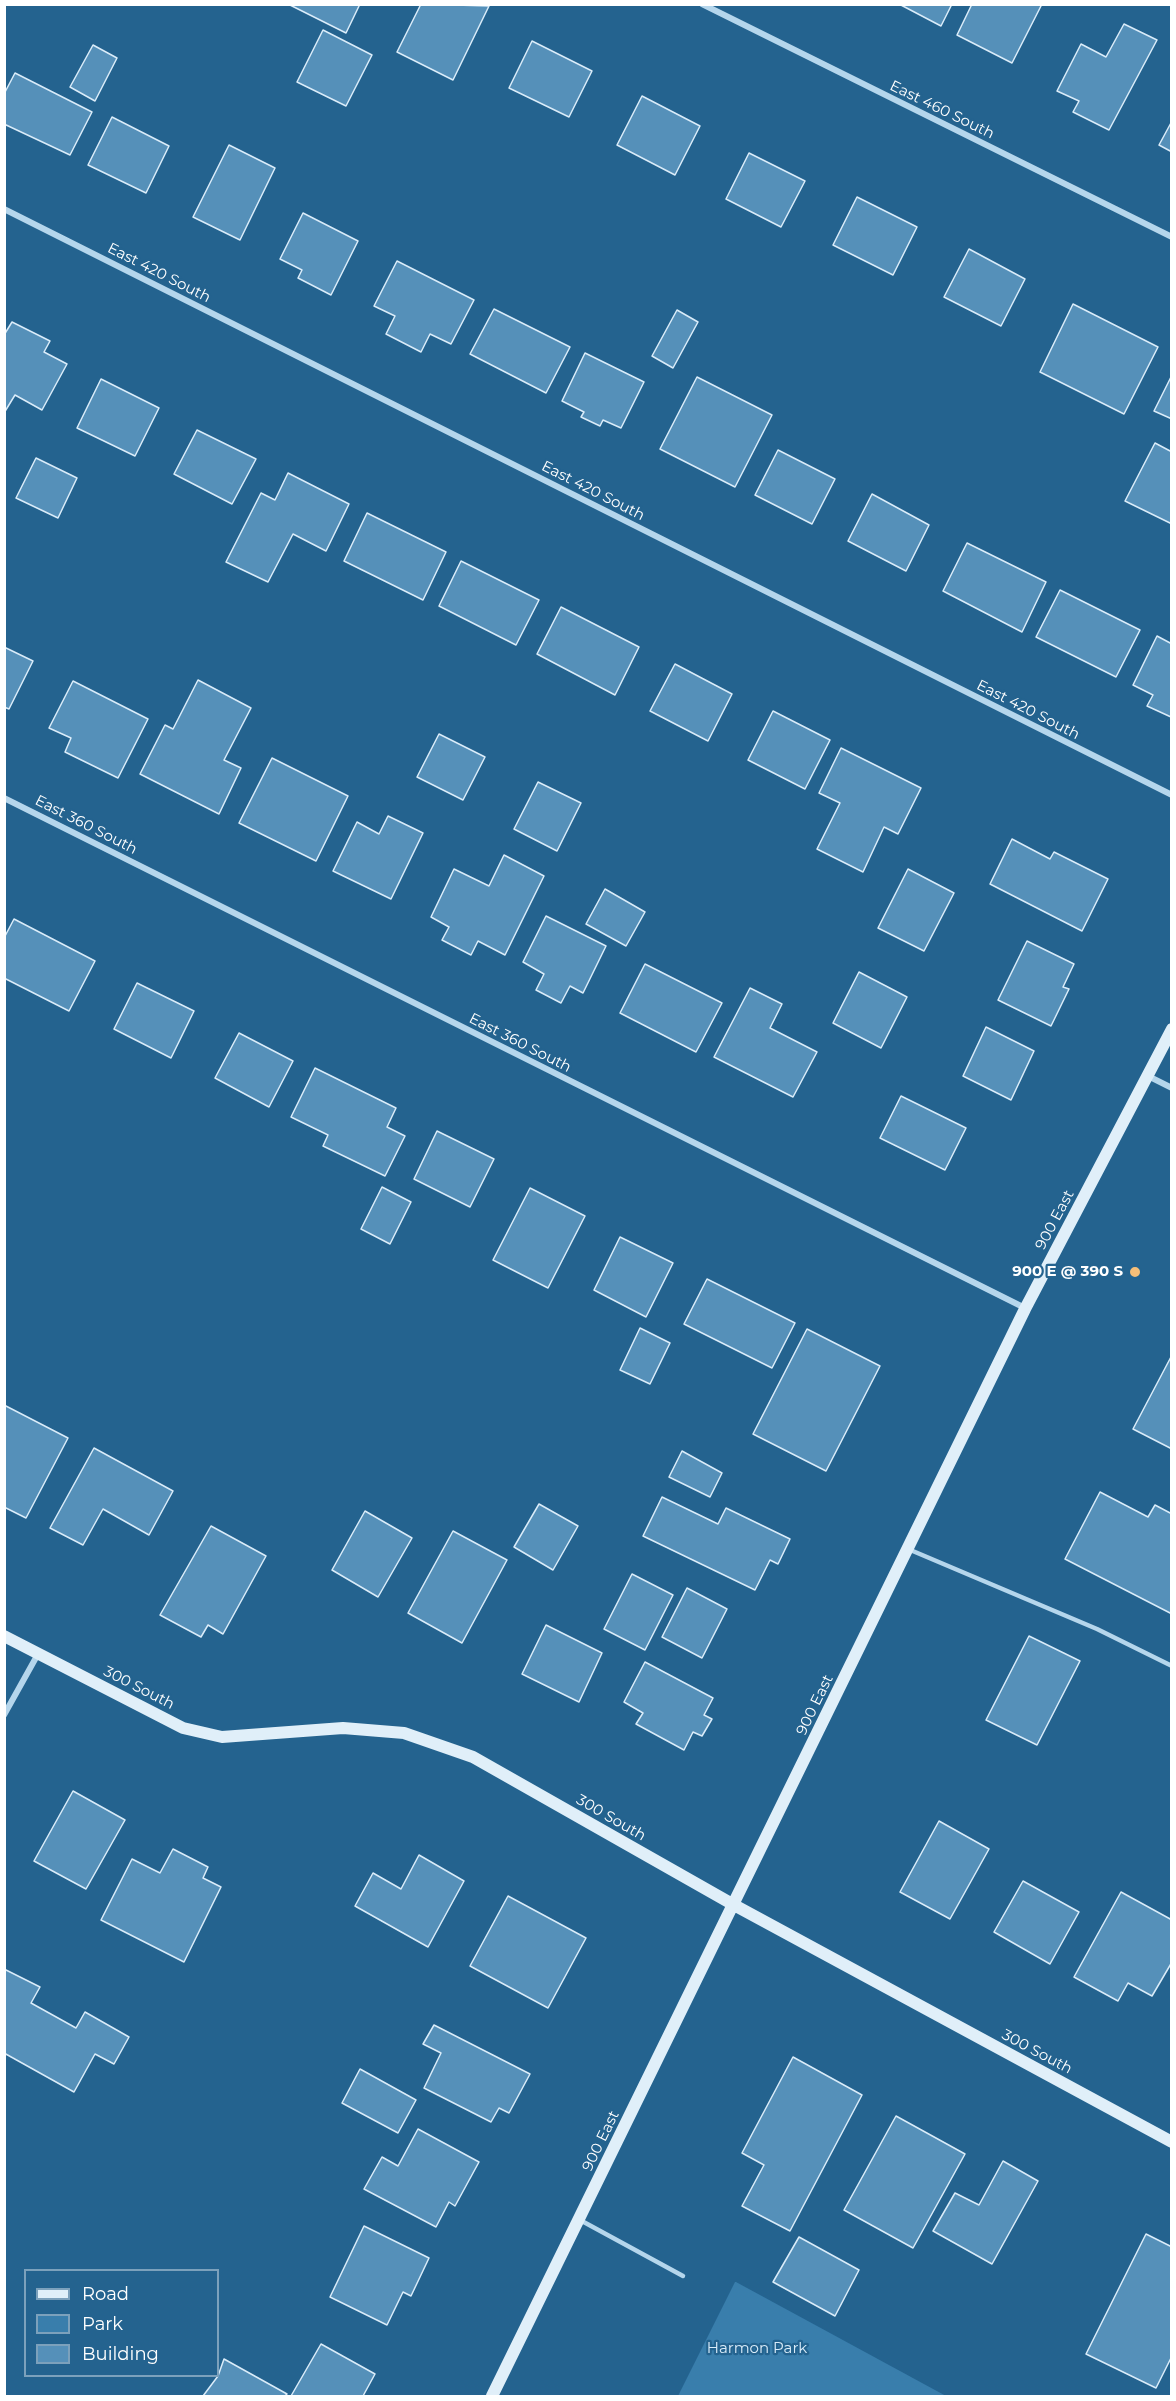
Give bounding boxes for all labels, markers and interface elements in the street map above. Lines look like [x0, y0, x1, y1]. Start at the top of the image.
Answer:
street label: East 460 South [887, 77, 997, 143]
street label: East 420 South [104, 239, 214, 307]
street label: East 420 South [538, 457, 648, 525]
street label: East 420 South [973, 676, 1083, 744]
street label: East 360 South [32, 791, 140, 859]
street label: East 360 South [466, 1009, 574, 1077]
street label: 900 East [1032, 1187, 1078, 1253]
place label: 900 E @ 390 S [1012, 1263, 1123, 1281]
marker: 900 E @ 390 S [1128, 1265, 1142, 1279]
street label: 300 South [101, 1662, 177, 1714]
street label: 900 East [793, 1672, 837, 1738]
street label: 300 South [573, 1791, 649, 1845]
street label: 300 South [999, 2026, 1075, 2078]
street label: 900 East [579, 2108, 623, 2174]
legend [24, 2269, 219, 2377]
text: Road [82, 2283, 129, 2305]
text: Park [82, 2313, 123, 2335]
park label: Harmon Park [707, 2340, 807, 2358]
text: Building [82, 2343, 159, 2365]

